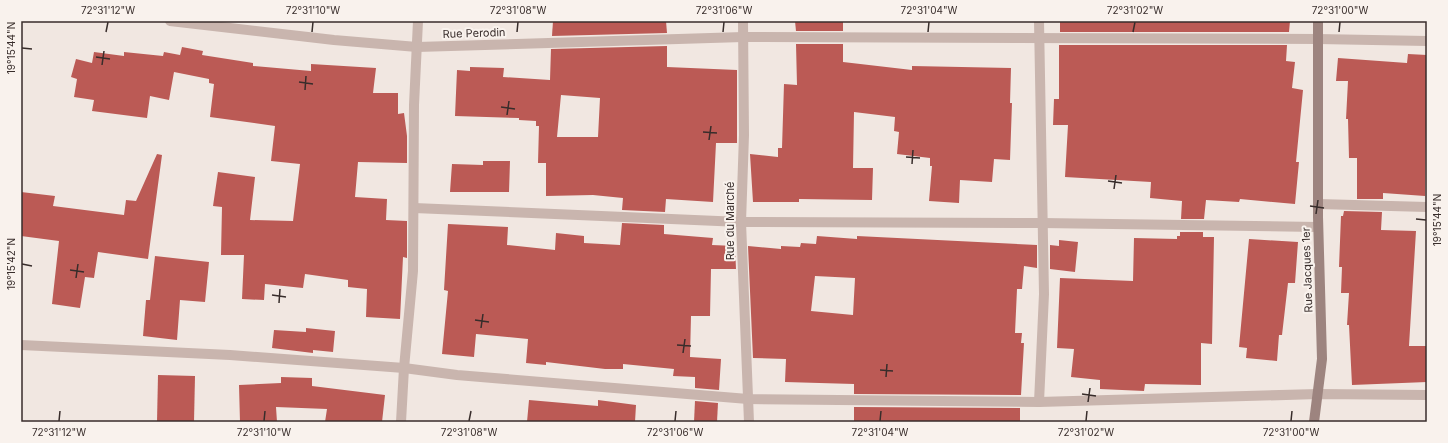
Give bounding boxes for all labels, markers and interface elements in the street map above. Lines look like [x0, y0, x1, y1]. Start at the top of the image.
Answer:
text: 72°31'12"W [81, 4, 135, 16]
text: 72°31'10"W [286, 4, 340, 16]
text: 72°31'08"W [490, 4, 546, 16]
text: 72°31'06"W [696, 4, 752, 16]
text: 72°31'04"W [901, 4, 958, 16]
text: 72°31'02"W [1107, 4, 1163, 16]
text: 72°31'00"W [1312, 4, 1368, 16]
text: 19°15'44"N [5, 22, 17, 74]
street label: Rue Perodin [442, 25, 506, 41]
street label: Rue du Marché [723, 182, 737, 260]
text: 19°15'44"N [1431, 194, 1443, 246]
street label: Rue Jacques 1er [1299, 227, 1315, 313]
text: 19°15'42"N [5, 238, 17, 290]
text: 72°31'12"W [32, 426, 86, 438]
text: 72°31'10"W [237, 426, 291, 438]
text: 72°31'08"W [441, 426, 497, 438]
text: 72°31'06"W [647, 426, 703, 438]
text: 72°31'04"W [852, 426, 909, 438]
text: 72°31'02"W [1058, 426, 1114, 438]
text: 72°31'00"W [1263, 426, 1319, 438]

